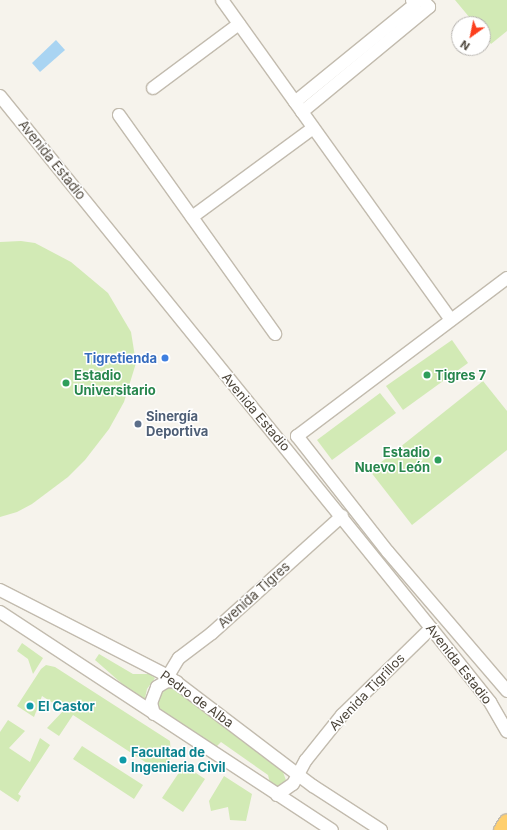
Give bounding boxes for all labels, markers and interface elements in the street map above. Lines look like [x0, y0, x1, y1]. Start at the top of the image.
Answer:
north arrow [451, 16, 491, 56]
text: N [458, 37, 472, 53]
street label: Avenida Estadio [15, 117, 89, 203]
place label: Tigretienda [84, 350, 157, 366]
marker: Tigretienda [160, 353, 170, 363]
place label: Tigres 7 [435, 367, 486, 383]
place label: Estadio Universitario [74, 368, 156, 399]
street label: Avenida Estadio [219, 370, 293, 454]
marker: Tigres 7 [422, 370, 432, 380]
marker: Estadio Universitario [61, 378, 71, 388]
place label: Sinergía Deportiva [146, 409, 208, 440]
marker: Sinergía Deportiva [133, 419, 143, 429]
place label: Estadio Nuevo León [355, 445, 430, 476]
marker: Estadio Nuevo León [433, 455, 443, 465]
street label: Avenida Tigres [215, 559, 293, 631]
street label: Avenida Estadio [423, 621, 495, 707]
street label: Avenida Tigrillos [326, 650, 408, 734]
street label: Pedro de Alba [157, 667, 237, 731]
place label: El Castor [38, 698, 95, 714]
marker: El Castor [25, 701, 35, 711]
place label: Facultad de Ingenieria Civil [131, 745, 226, 776]
marker: Facultad de Ingenieria Civil [118, 755, 128, 765]

